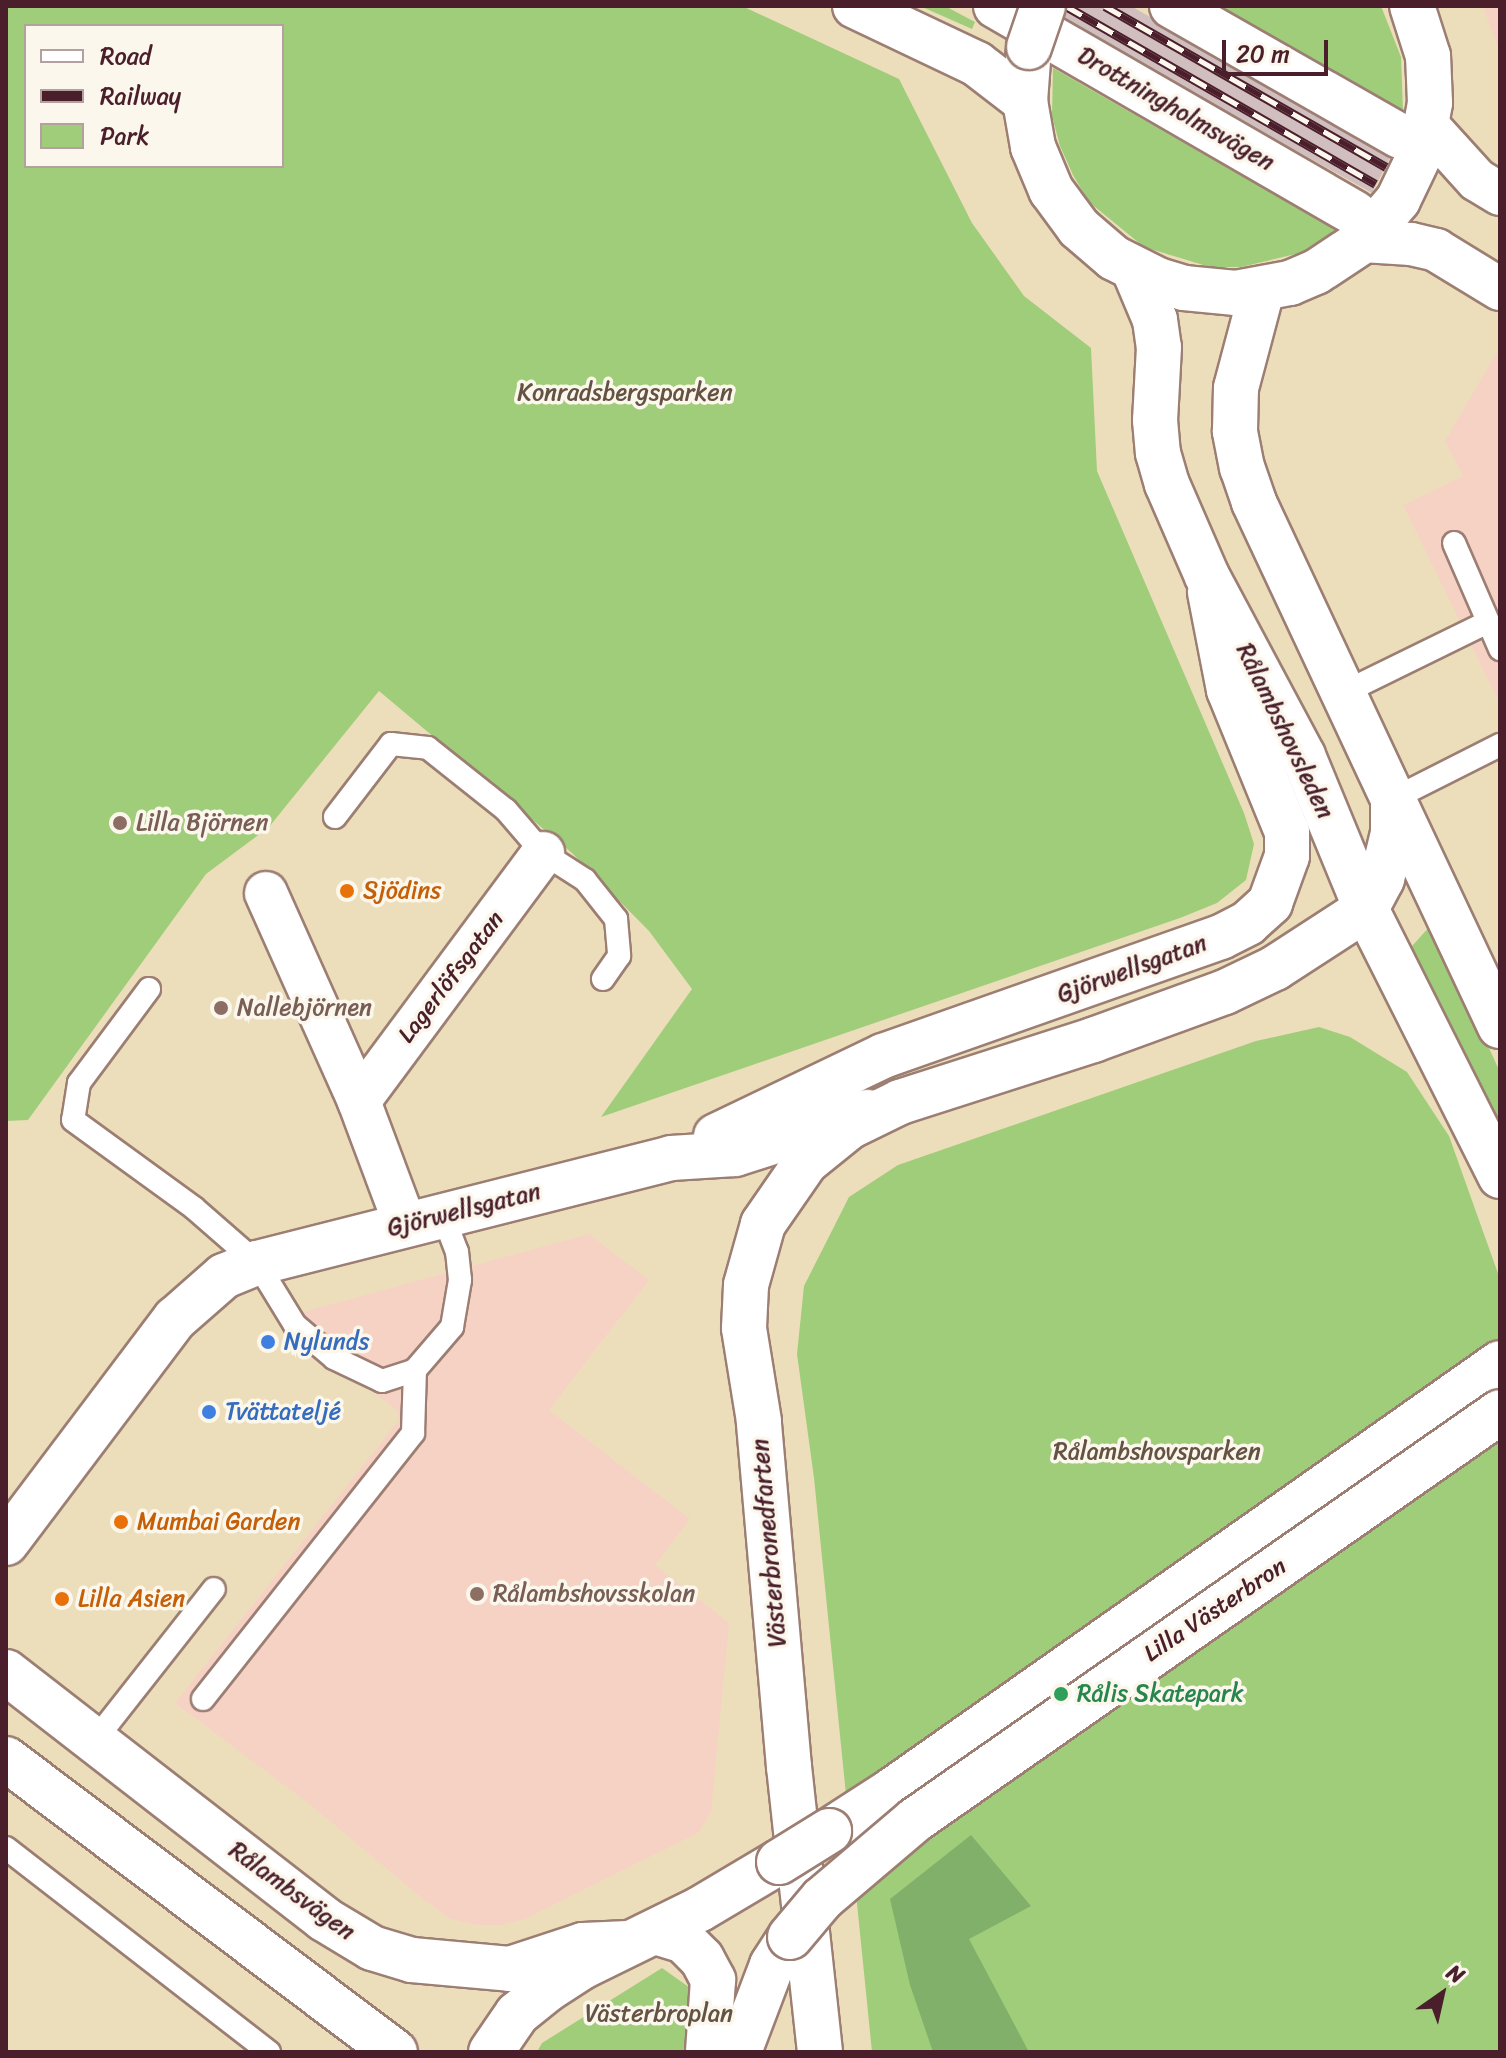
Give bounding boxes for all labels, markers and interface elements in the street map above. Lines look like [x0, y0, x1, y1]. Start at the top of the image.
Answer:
legend [24, 24, 284, 168]
scale bar [1226, 24, 1332, 74]
text: 20 m [1236, 33, 1290, 75]
text: Road [100, 35, 151, 77]
street label: Drottningholmsvägen [1073, 41, 1279, 177]
text: Railway [100, 75, 181, 117]
text: Park [100, 115, 149, 157]
park label: Konradsbergsparken [517, 379, 733, 407]
street label: Rålambshovsleden [1230, 639, 1340, 823]
place label: Lilla Björnen [136, 809, 269, 837]
marker: Lilla Björnen [111, 814, 129, 832]
place label: Sjödins [363, 877, 441, 905]
marker: Sjödins [338, 882, 356, 900]
street label: Lagerlöfsgatan [392, 905, 510, 1049]
street label: Gjörwellsgatan [1053, 929, 1211, 1009]
place label: Nallebjörnen [237, 994, 372, 1022]
marker: Nallebjörnen [212, 999, 230, 1017]
street label: Gjörwellsgatan [384, 1177, 544, 1243]
place label: Nylunds [284, 1328, 370, 1356]
marker: Nylunds [259, 1333, 277, 1351]
place label: Tvättateljé [225, 1398, 341, 1426]
marker: Tvättateljé [200, 1403, 218, 1421]
street label: Västerbronedfarten [746, 1438, 792, 1648]
park label: Rålambshovsparken [1053, 1438, 1261, 1466]
place label: Mumbai Garden [137, 1508, 300, 1536]
marker: Mumbai Garden [112, 1513, 130, 1531]
street label: Lilla Västerbron [1138, 1552, 1292, 1668]
place label: Rålambshovsskolan [493, 1580, 695, 1608]
place label: Lilla Asien [78, 1585, 186, 1613]
marker: Rålambshovsskolan [468, 1585, 486, 1603]
marker: Lilla Asien [53, 1590, 71, 1608]
place label: Rålis Skatepark [1077, 1680, 1244, 1708]
marker: Rålis Skatepark [1052, 1685, 1070, 1703]
street label: Rålambsvägen [224, 1836, 360, 1946]
text: N [1438, 1953, 1473, 1994]
north arrow [1402, 1954, 1482, 2034]
park label: Västerbroplan [585, 2000, 733, 2028]

